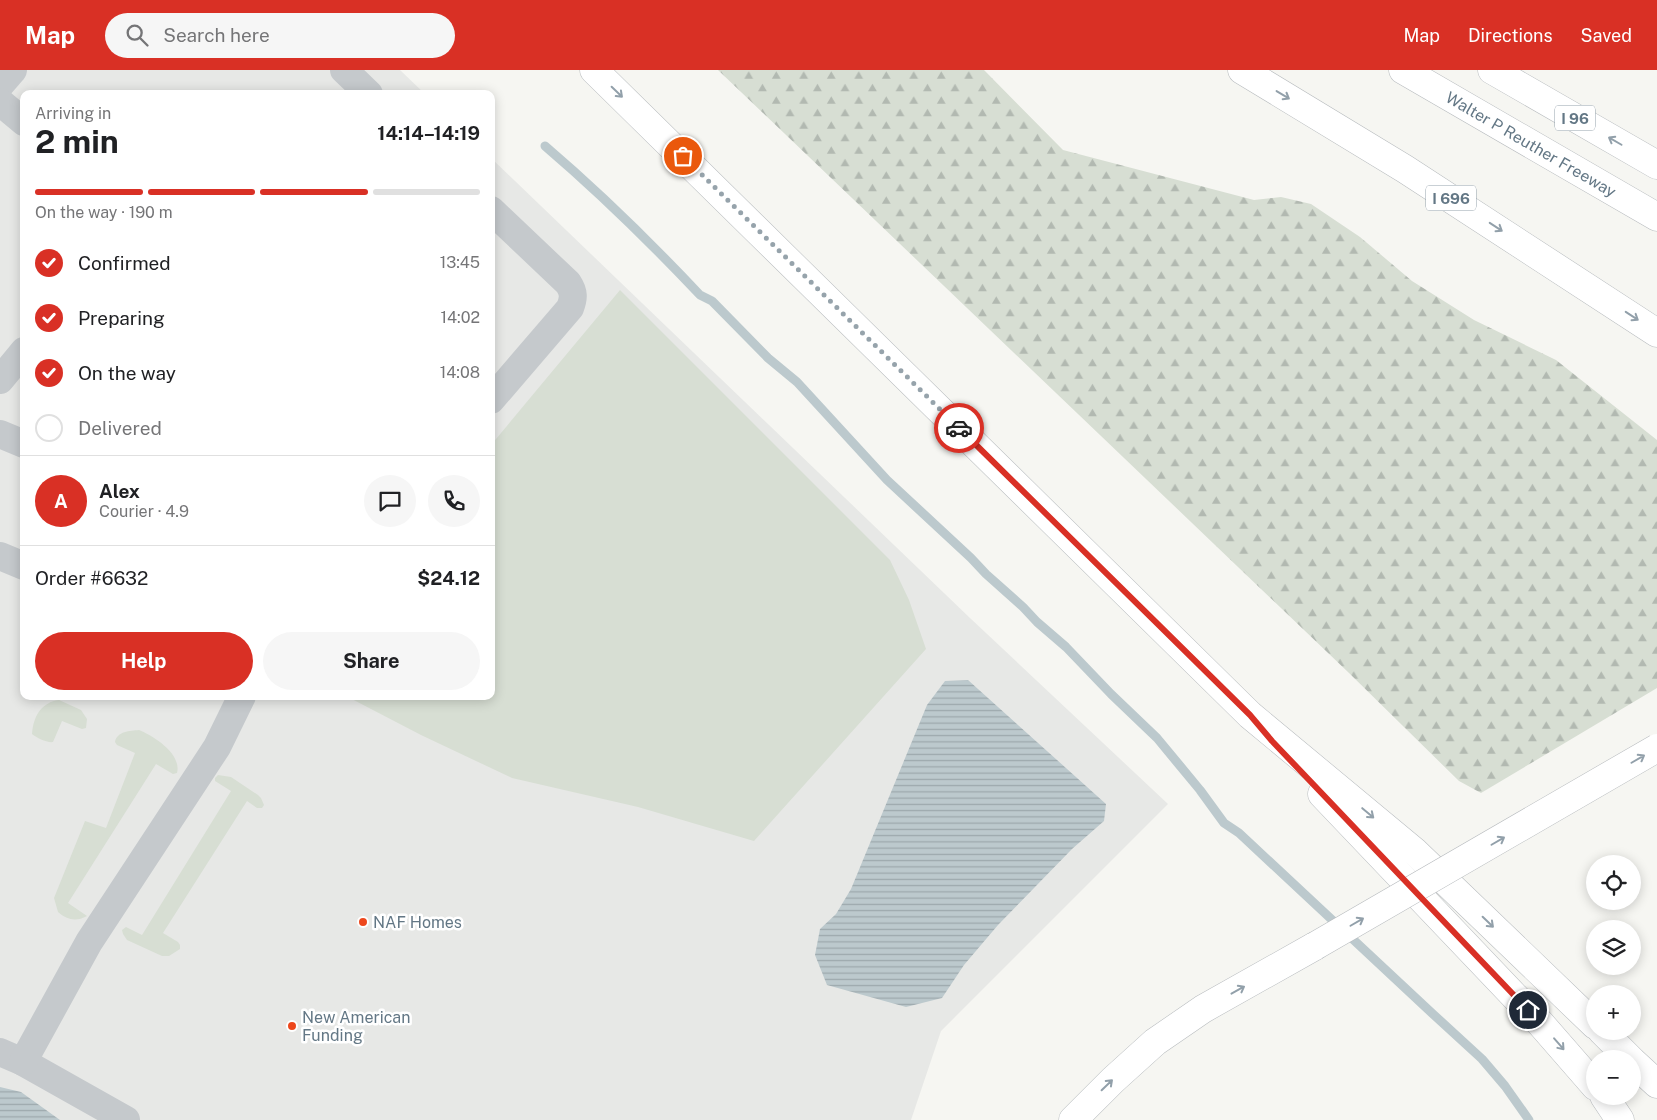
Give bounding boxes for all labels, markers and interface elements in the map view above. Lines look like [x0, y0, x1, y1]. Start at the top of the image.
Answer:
search box [105, 13, 455, 58]
text: Map [25, 21, 75, 49]
icon: search [123, 21, 151, 49]
text: Search here [163, 24, 270, 46]
text: Map [1403, 25, 1440, 46]
text: Directions [1468, 25, 1553, 46]
text: Saved [1581, 25, 1632, 46]
one-way arrow [611, 86, 624, 98]
street label: Walter P Reuther Freeway [1442, 87, 1620, 201]
one-way arrow [1276, 91, 1290, 101]
text: Arriving in [35, 104, 111, 123]
road number: I 96 [1555, 106, 1595, 130]
text: 14:14–14:19 [377, 122, 480, 144]
text: 2 min [35, 123, 119, 160]
pin [662, 135, 704, 177]
one-way arrow [1608, 135, 1622, 145]
icon: bag [669, 142, 697, 170]
road number: I 696 [1426, 186, 1476, 210]
text: On the way · 190 m [35, 203, 173, 222]
one-way arrow [1488, 223, 1502, 233]
icon: check [35, 249, 63, 277]
text: Confirmed [78, 252, 171, 274]
text: 13:45 [440, 253, 480, 272]
icon: check [35, 304, 63, 332]
text: Preparing [78, 307, 165, 329]
text: 14:02 [440, 308, 480, 327]
one-way arrow [1625, 311, 1639, 321]
icon: check [35, 359, 63, 387]
text: On the way [78, 362, 176, 384]
text: 14:08 [440, 363, 480, 382]
courier [934, 403, 984, 453]
icon: car [945, 414, 973, 442]
text: Delivered [78, 417, 162, 439]
button: chat [364, 475, 416, 527]
button: phone [428, 475, 480, 527]
text: Alex [99, 480, 140, 502]
text: A [54, 490, 68, 512]
text: Courier · 4.9 [99, 502, 189, 521]
text: Order #6632 [35, 567, 148, 589]
text: $24.12 [417, 567, 480, 589]
button: Help [35, 632, 253, 690]
button: Share [263, 632, 480, 690]
one-way arrow [1631, 754, 1645, 764]
one-way arrow [1362, 807, 1375, 819]
one-way arrow [1490, 835, 1504, 845]
map controls [1586, 855, 1641, 1105]
button: locate [1586, 855, 1641, 910]
place label: NAF Homes [373, 913, 462, 932]
marker: NAF Homes [357, 916, 369, 928]
one-way arrow [1482, 916, 1495, 928]
one-way arrow [1349, 917, 1364, 926]
button: layers [1586, 920, 1641, 975]
one-way arrow [1230, 984, 1245, 994]
button: + [1586, 985, 1641, 1040]
pin [1507, 989, 1549, 1031]
icon: home [1514, 996, 1542, 1024]
place label: New American Funding [302, 1008, 410, 1045]
marker: New American Funding [286, 1020, 298, 1032]
one-way arrow [1553, 1037, 1564, 1050]
button: − [1586, 1050, 1641, 1105]
one-way arrow [1101, 1080, 1113, 1092]

